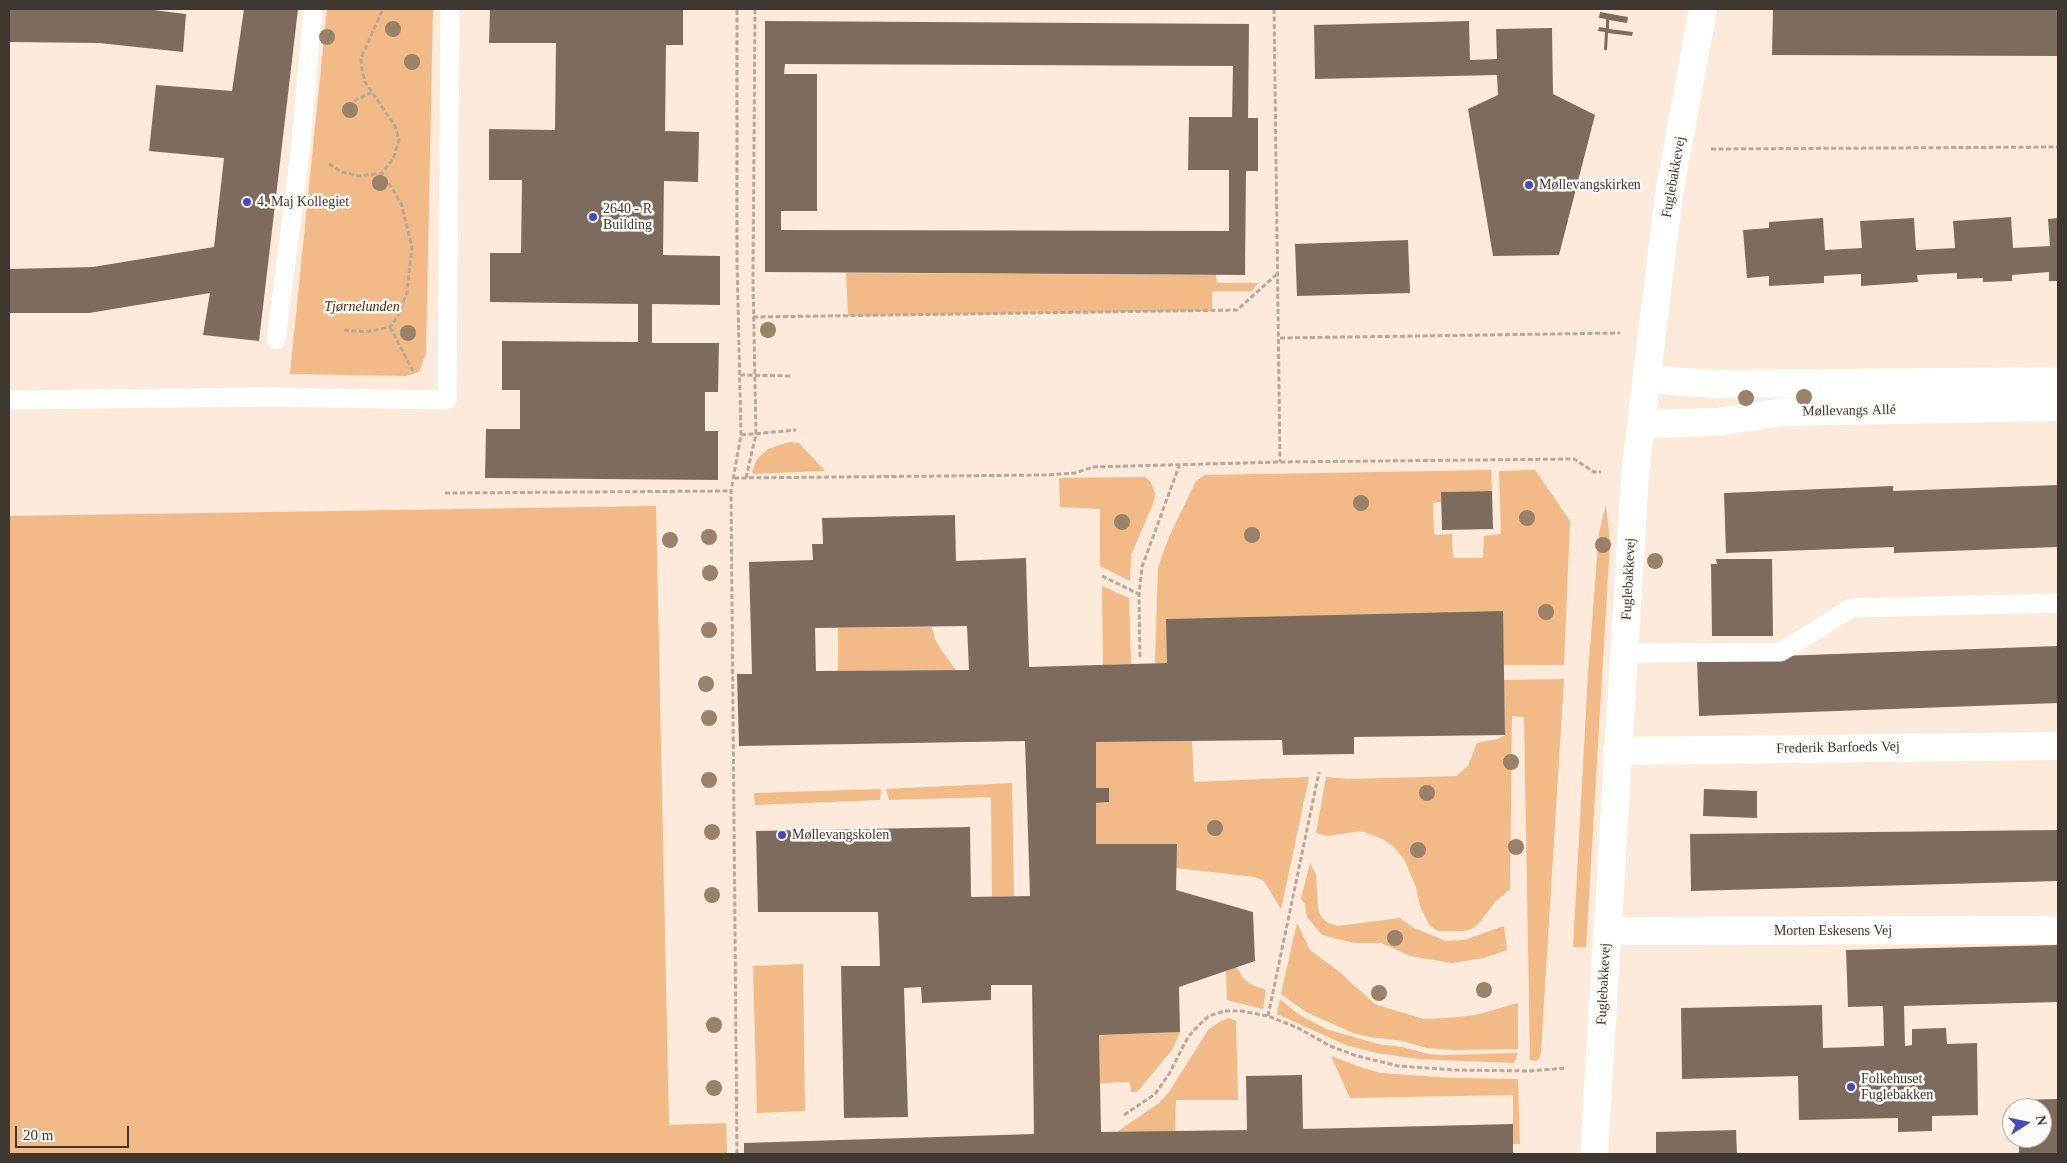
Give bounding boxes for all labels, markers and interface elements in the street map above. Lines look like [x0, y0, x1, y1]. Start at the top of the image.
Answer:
street label: Fuglebakkevej [1659, 135, 1689, 219]
place label: Møllevangskirken [1539, 177, 1641, 193]
marker: Møllevangskirken [1523, 179, 1535, 191]
place label: 4. Maj Kollegiet [257, 194, 349, 210]
marker: 4. Maj Kollegiet [241, 196, 253, 208]
place label: 2640 - R Building [603, 201, 652, 233]
marker: 2640 - R Building [587, 211, 599, 223]
park label: Tjørnelunden [324, 299, 400, 315]
street label: Møllevangs Allé [1802, 402, 1896, 420]
street label: Fuglebakkevej [1618, 537, 1640, 621]
street label: Frederik Barfoeds Vej [1776, 739, 1900, 757]
place label: Møllevangskolen [792, 827, 889, 843]
marker: Møllevangskolen [776, 829, 788, 841]
street label: Morten Eskesens Vej [1774, 923, 1892, 939]
street label: Fuglebakkevej [1593, 942, 1615, 1026]
place label: Folkehuset Fuglebakken [1861, 1071, 1933, 1104]
marker: Folkehuset Fuglebakken [1845, 1081, 1857, 1093]
north arrow [2002, 1098, 2052, 1148]
text: N [2033, 1114, 2050, 1127]
scale bar [18, 1116, 131, 1148]
text: 20 m [23, 1127, 53, 1143]

